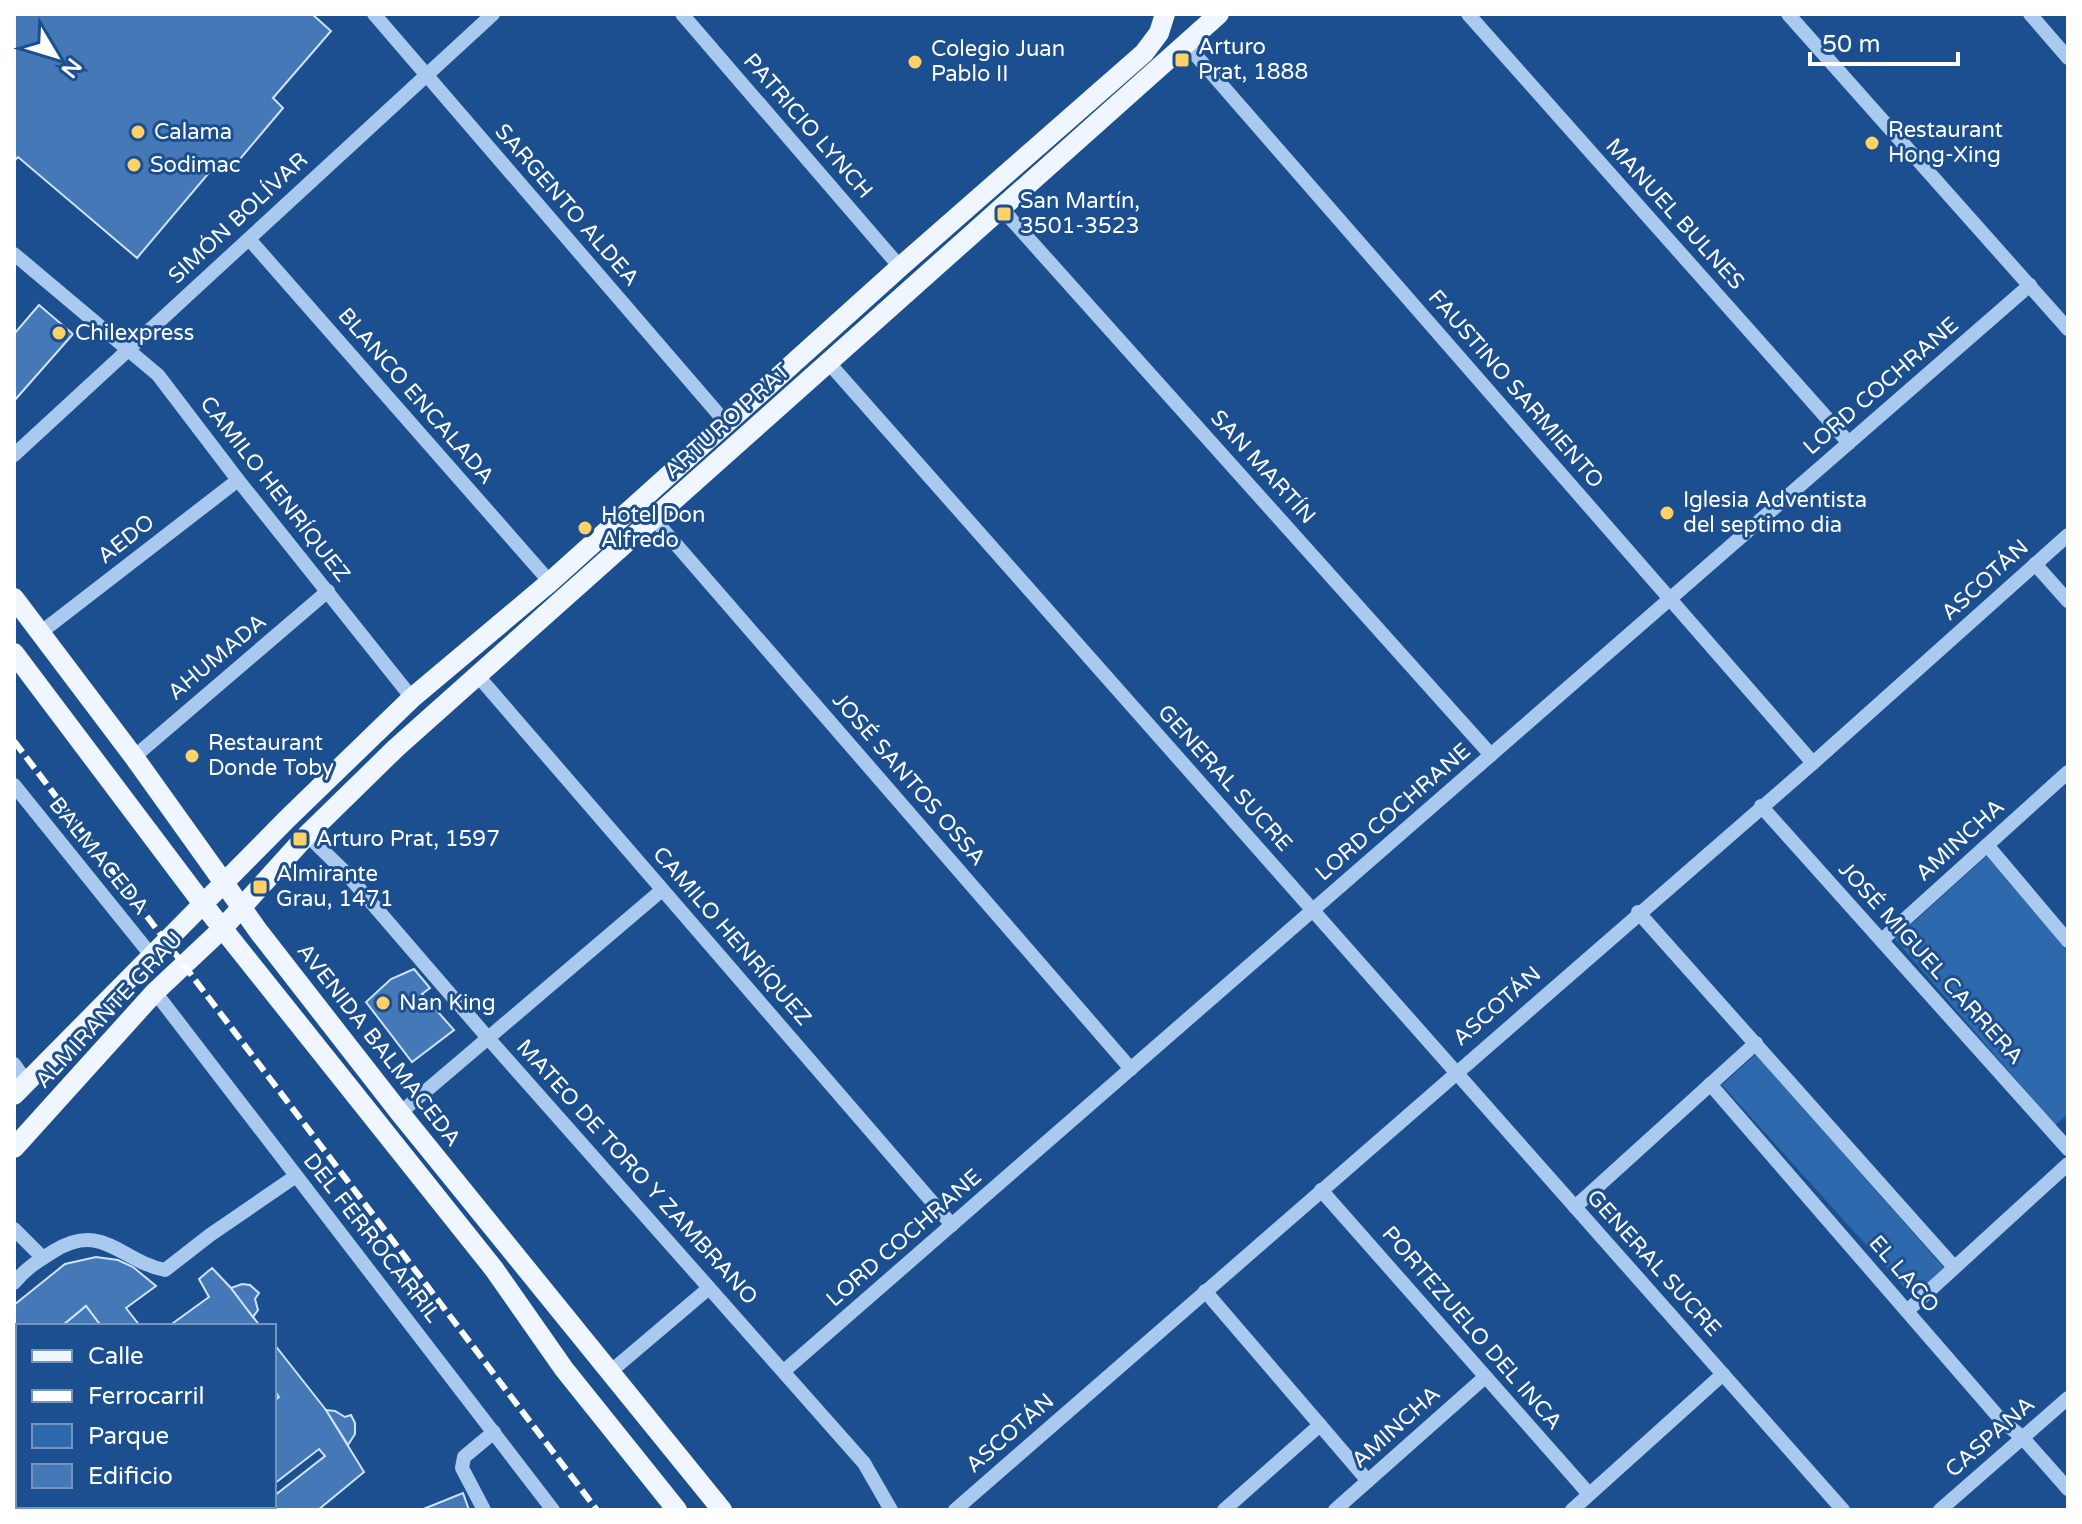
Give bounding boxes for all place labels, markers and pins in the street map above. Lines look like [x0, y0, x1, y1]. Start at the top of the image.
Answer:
place label: Arturo Prat, 1888 [1198, 34, 1308, 85]
place label: Colegio Juan Pablo II [931, 36, 1065, 87]
marker: Arturo Prat, 1888 [1173, 51, 1191, 69]
marker: Colegio Juan Pablo II [906, 53, 924, 71]
place label: Restaurant Hong-Xing [1888, 117, 2003, 168]
place label: Calama [154, 119, 232, 145]
marker: Calama [129, 123, 147, 141]
marker: Restaurant Hong-Xing [1863, 134, 1881, 152]
place label: Sodimac [150, 152, 241, 178]
marker: Sodimac [125, 156, 143, 174]
place label: San Martín, 3501-3523 [1020, 188, 1140, 239]
marker: San Martín, 3501-3523 [995, 205, 1013, 223]
place label: Chilexpress [75, 320, 194, 346]
marker: Chilexpress [50, 324, 68, 342]
place label: Iglesia Adventista del septimo dia [1683, 487, 1867, 538]
place label: Hotel Don Alfredo [601, 502, 705, 553]
marker: Iglesia Adventista del septimo dia [1658, 504, 1676, 522]
marker: Hotel Don Alfredo [576, 519, 594, 537]
place label: Restaurant Donde Toby [208, 730, 334, 781]
marker: Restaurant Donde Toby [183, 747, 201, 765]
place label: Arturo Prat, 1597 [316, 826, 500, 852]
marker: Arturo Prat, 1597 [291, 830, 309, 848]
place label: Almirante Grau, 1471 [276, 861, 393, 912]
marker: Almirante Grau, 1471 [251, 878, 269, 896]
place label: Nan King [399, 990, 496, 1016]
marker: Nan King [374, 994, 392, 1012]

